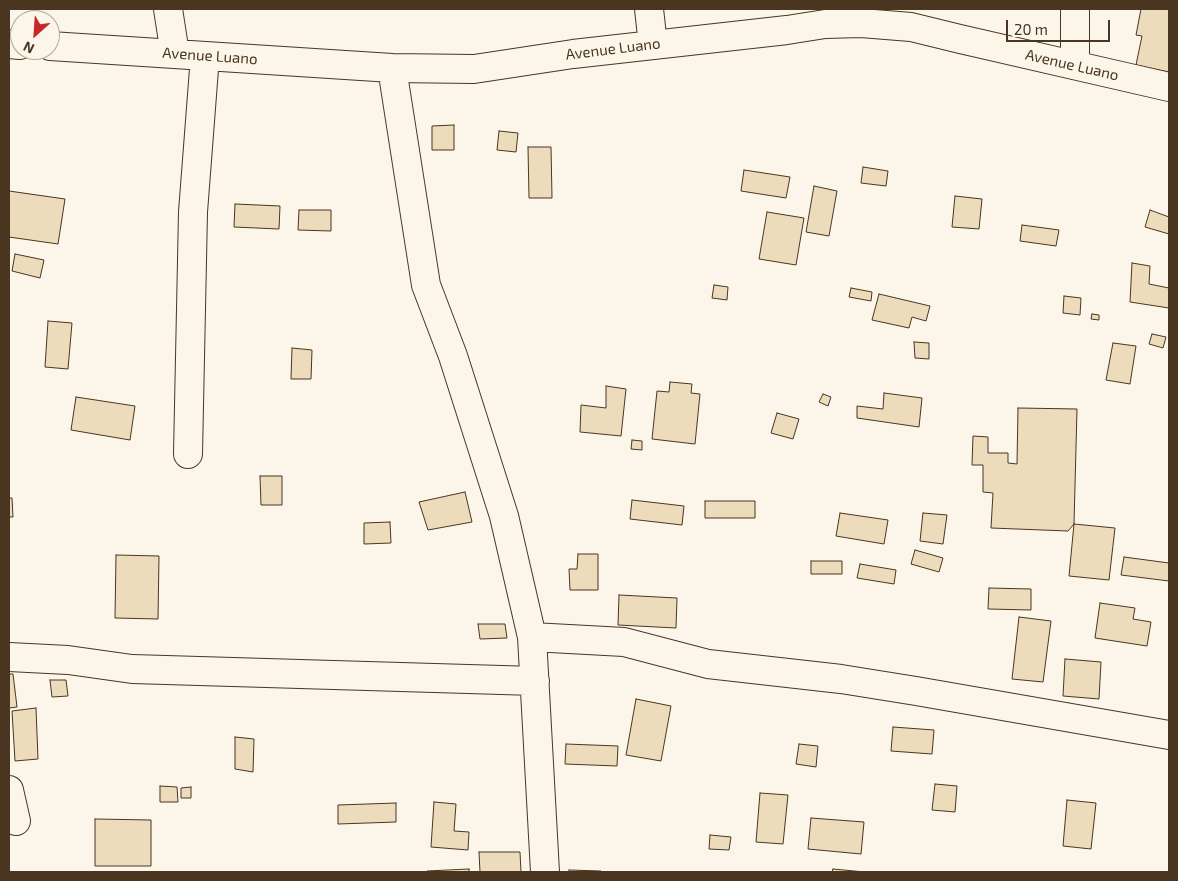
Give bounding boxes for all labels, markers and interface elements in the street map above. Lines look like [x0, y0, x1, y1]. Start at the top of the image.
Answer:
north arrow [10, 10, 60, 60]
scale bar [1008, 10, 1112, 42]
text: 20 m [1014, 20, 1048, 38]
street label: Avenue Luano [565, 34, 661, 64]
text: N [20, 38, 37, 58]
street label: Avenue Luano [162, 44, 258, 68]
street label: Avenue Luano [1024, 46, 1120, 84]

